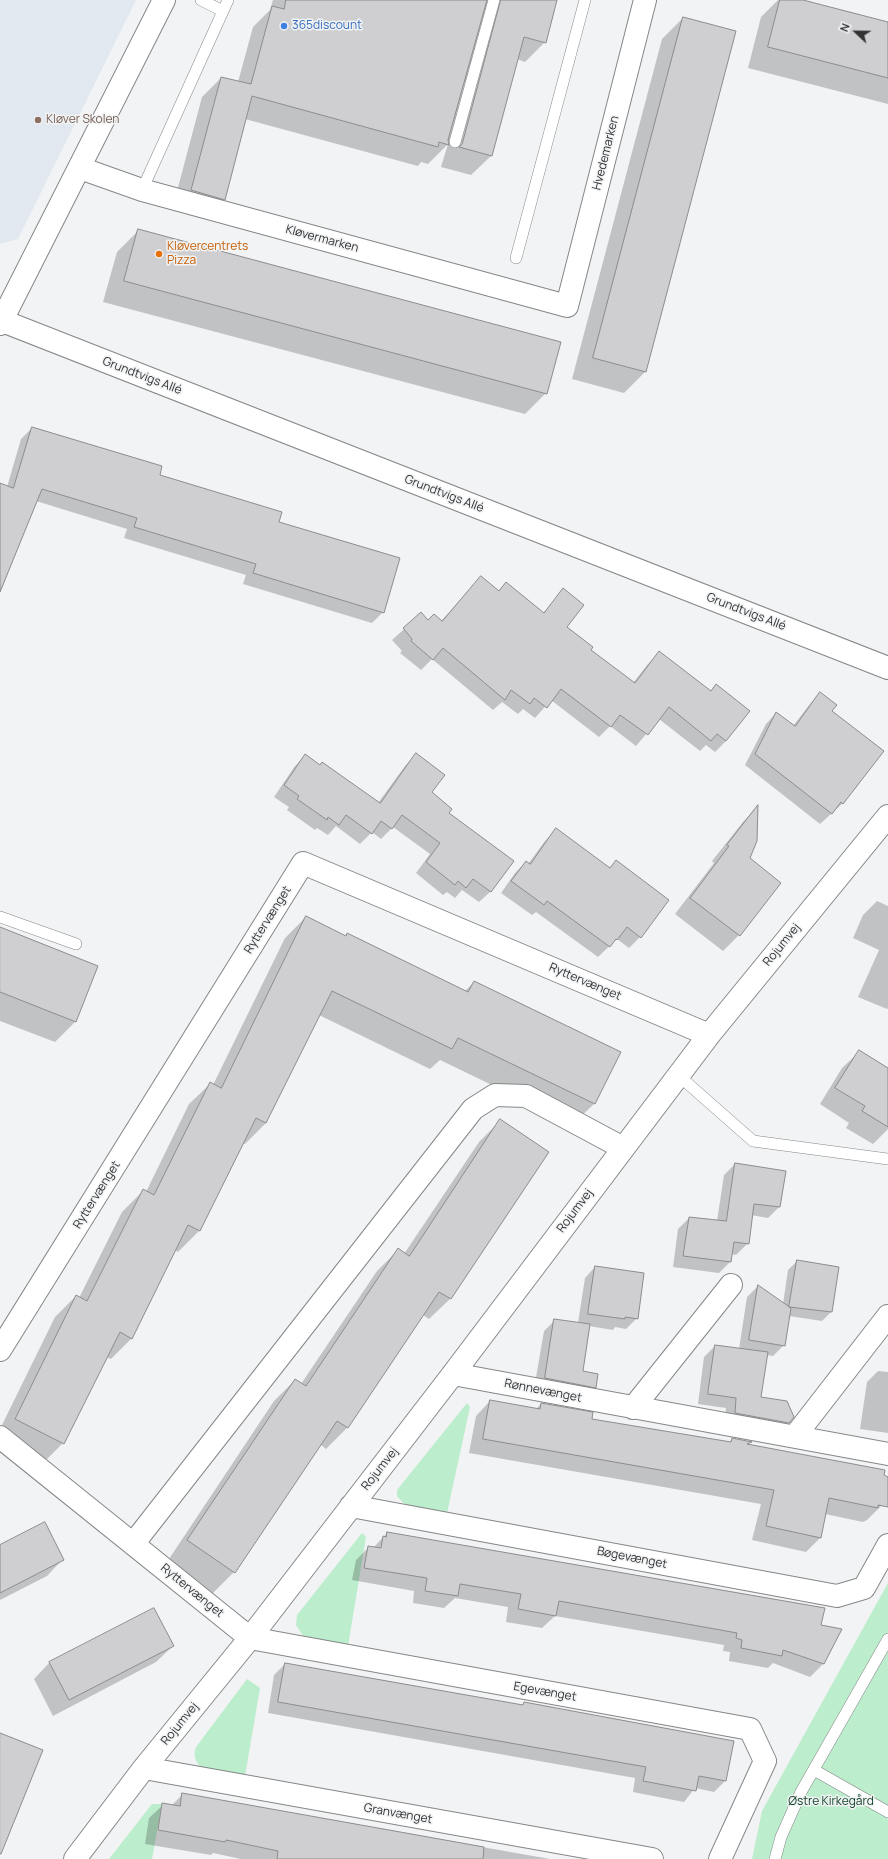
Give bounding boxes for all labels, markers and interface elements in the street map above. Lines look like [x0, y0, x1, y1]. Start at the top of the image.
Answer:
north arrow [836, 12, 876, 52]
place label: 365discount [292, 19, 362, 33]
marker: 365discount [279, 21, 289, 31]
text: N [836, 21, 853, 34]
place label: Kløver Skolen [46, 113, 119, 127]
street label: Hvedemarken [590, 114, 622, 192]
marker: Kløver Skolen [33, 115, 43, 125]
street label: Kløvermarken [284, 222, 360, 256]
place label: Kløvercentrets Pizza [167, 240, 248, 268]
marker: Kløvercentrets Pizza [154, 249, 164, 259]
street label: Grundtvigs Allé [100, 354, 184, 398]
street label: Grundtvigs Allé [402, 472, 486, 516]
street label: Grundtvigs Allé [704, 590, 788, 634]
street label: Ryttervænget [241, 884, 295, 956]
street label: Rojumvej [760, 921, 804, 969]
street label: Ryttervænget [547, 960, 623, 1004]
street label: Ryttervænget [70, 1159, 124, 1231]
street label: Rojumvej [554, 1186, 596, 1236]
street label: Rønnevænget [503, 1376, 583, 1406]
street label: Rojumvej [359, 1445, 401, 1493]
street label: Bøgevænget [596, 1544, 668, 1572]
street label: Ryttervænget [158, 1561, 226, 1621]
street label: Egevænget [512, 1679, 578, 1705]
street label: Rojumvej [158, 1700, 202, 1748]
park label: Østre Kirkegård [788, 1795, 874, 1809]
street label: Granvænget [363, 1801, 433, 1827]

